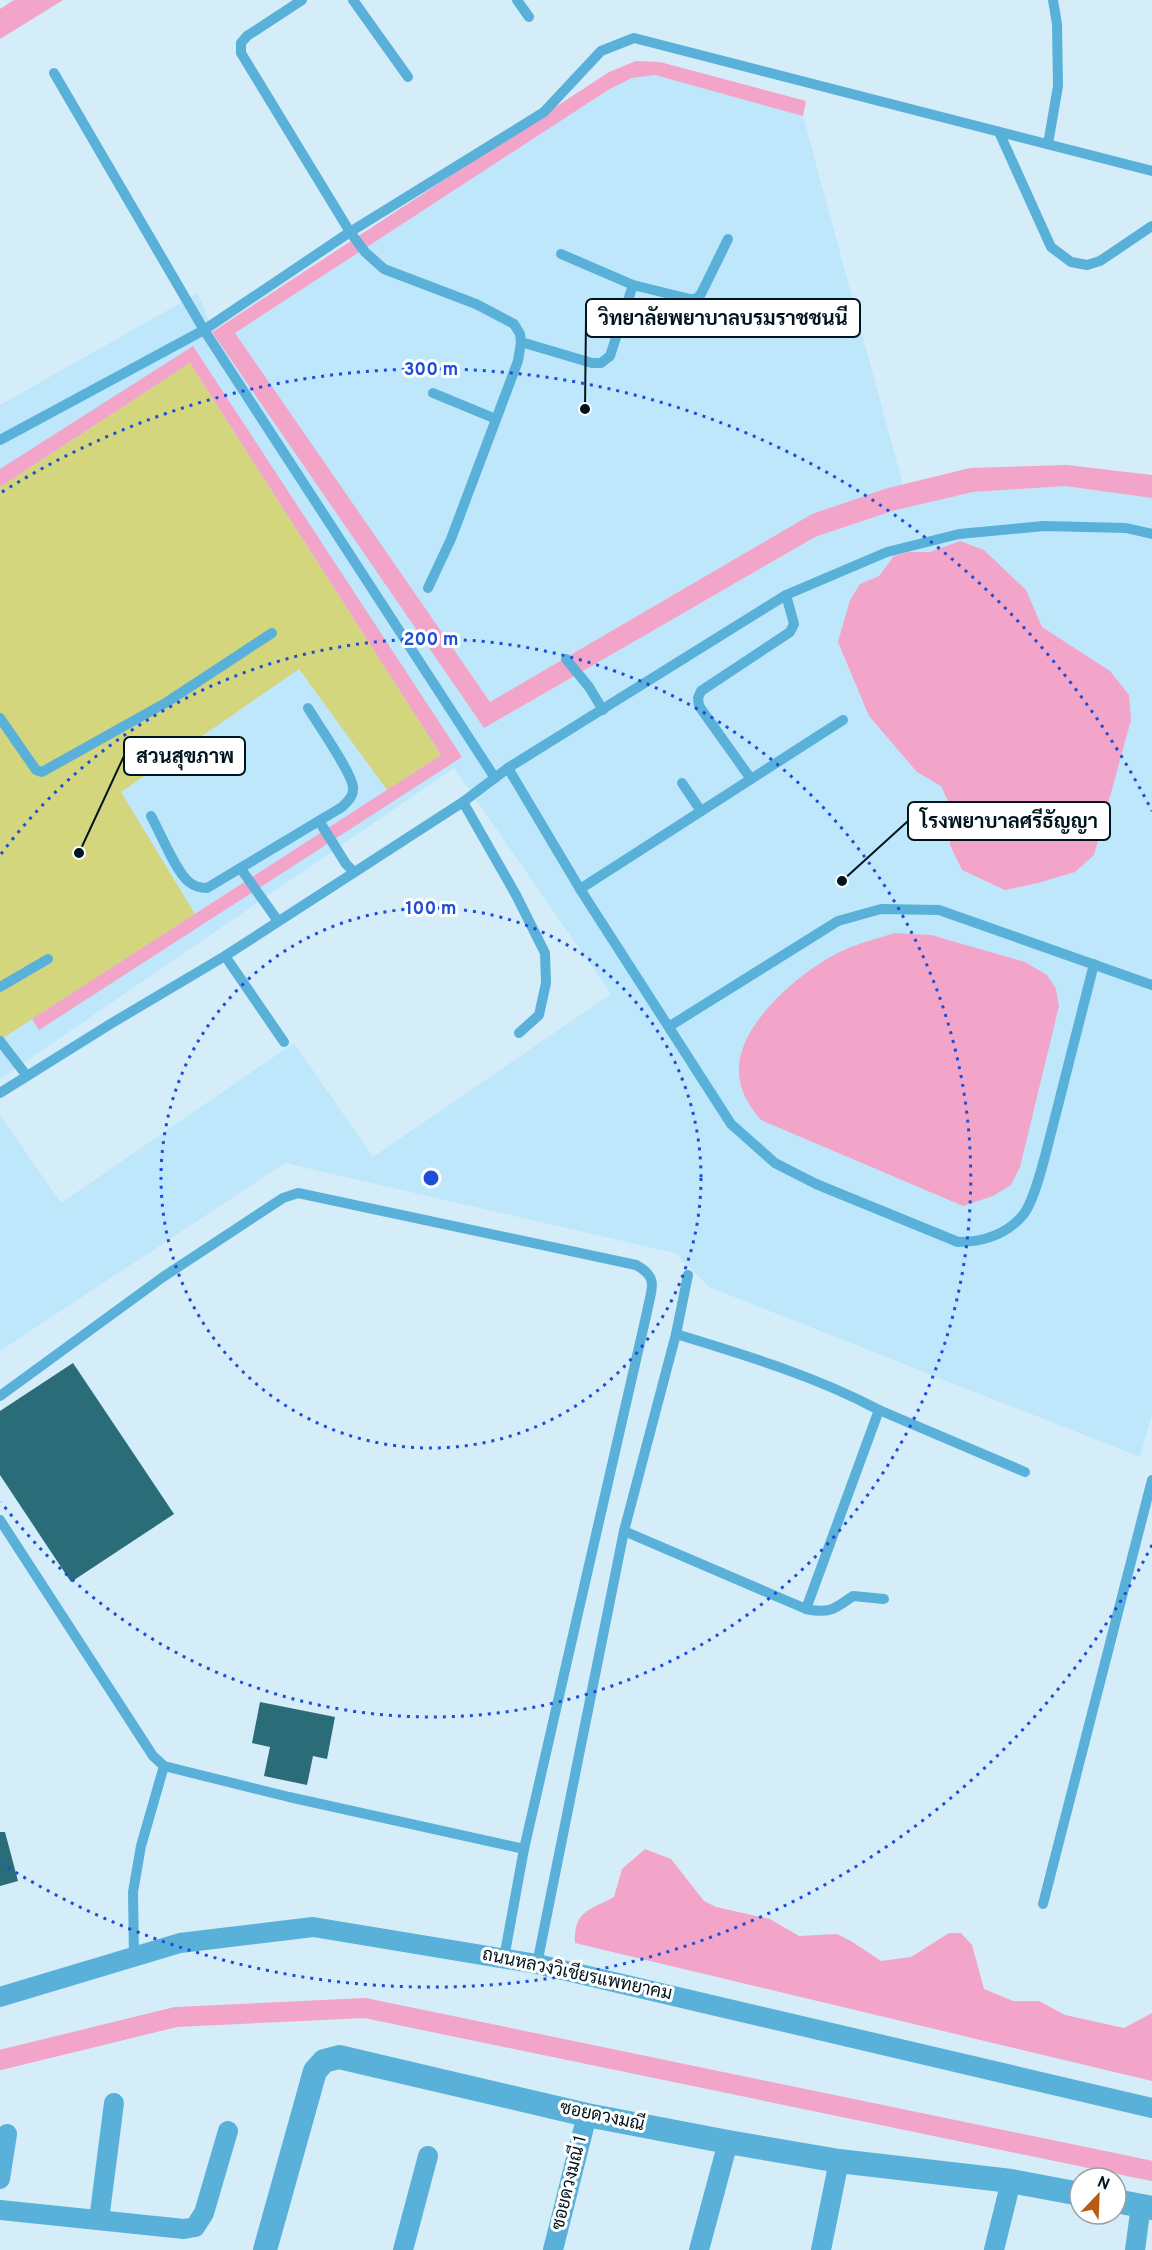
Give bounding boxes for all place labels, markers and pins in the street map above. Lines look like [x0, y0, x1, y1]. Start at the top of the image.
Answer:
callout: วิทยาลัยพยาบาลบรมราชชนนี [586, 299, 860, 337]
callout: สวนสุขภาพ [124, 737, 245, 775]
callout: โรงพยาบาลศรีธัญญา [908, 802, 1110, 840]
centre of rings [421, 1168, 441, 1188]

